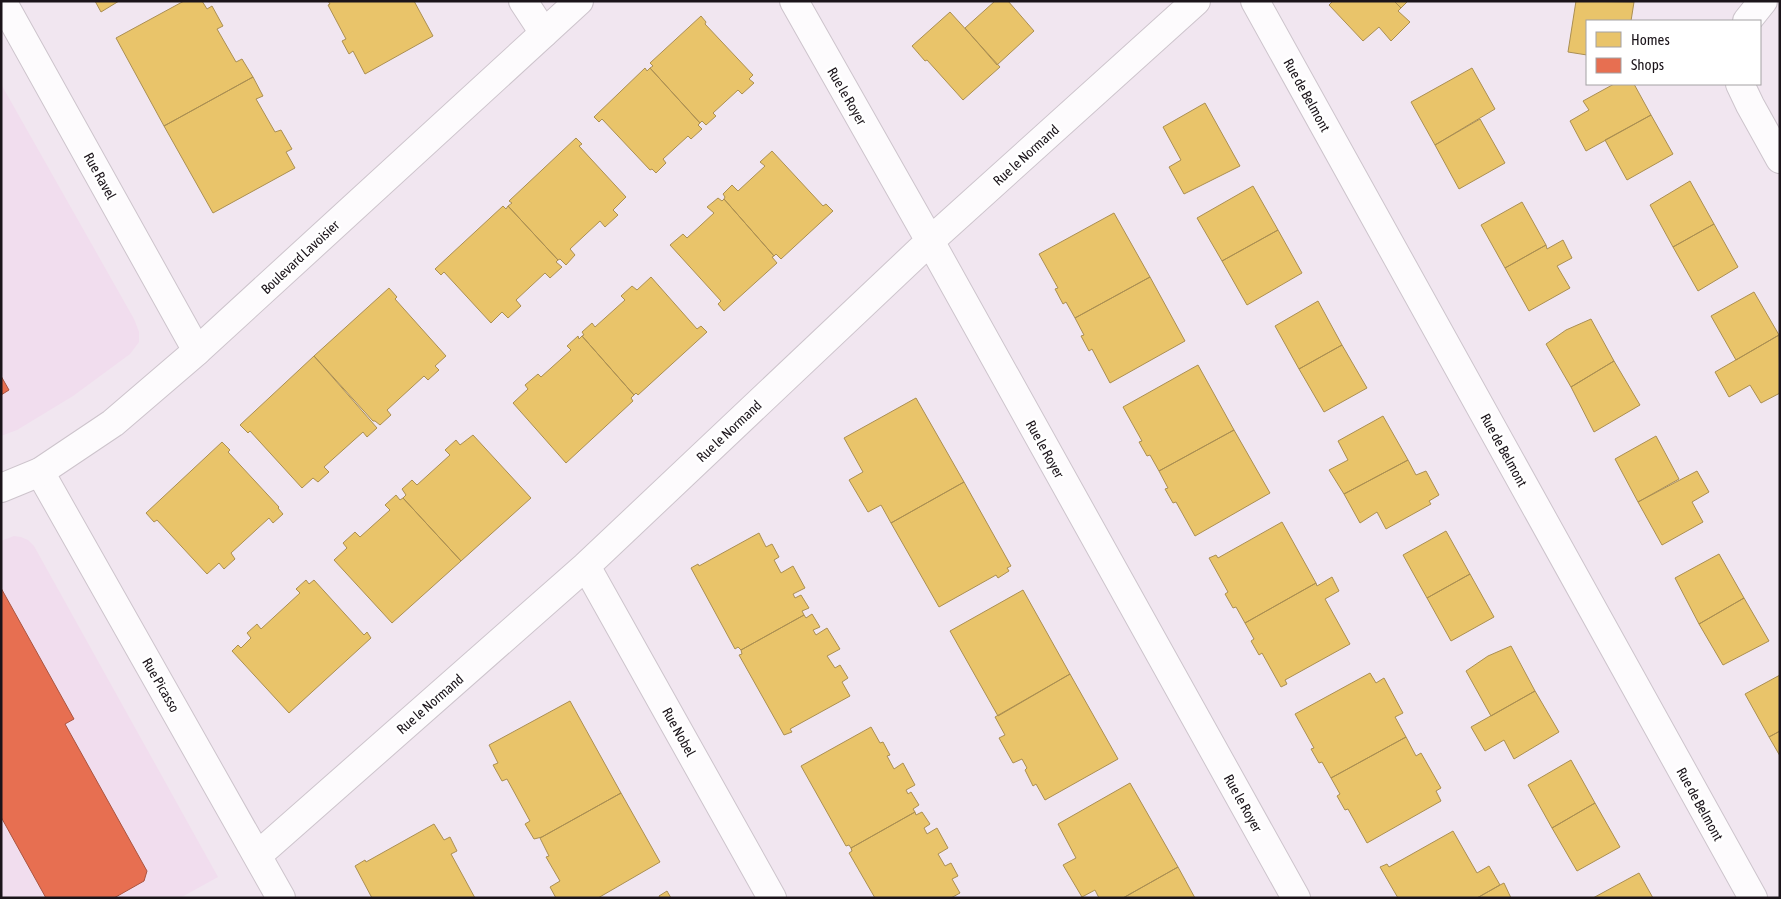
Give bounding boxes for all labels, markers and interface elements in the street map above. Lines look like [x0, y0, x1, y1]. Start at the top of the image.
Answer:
legend [1586, 20, 1761, 85]
text: Homes [1631, 31, 1670, 48]
street label: Rue de Belmont [1280, 56, 1334, 134]
text: Shops [1631, 56, 1664, 73]
street label: Rue le Royer [824, 65, 870, 128]
street label: Rue le Normand [990, 121, 1062, 189]
street label: Rue Ravel [81, 150, 120, 203]
street label: Boulevard Lavoisier [258, 216, 343, 297]
street label: Rue le Normand [693, 397, 765, 465]
street label: Rue de Belmont [1477, 411, 1531, 489]
street label: Rue le Royer [1023, 417, 1068, 481]
street label: Rue Picasso [139, 655, 183, 715]
street label: Rue le Normand [393, 671, 467, 737]
street label: Rue Nobel [659, 705, 699, 760]
street label: Rue de Belmont [1673, 765, 1727, 843]
street label: Rue le Royer [1221, 771, 1266, 835]

